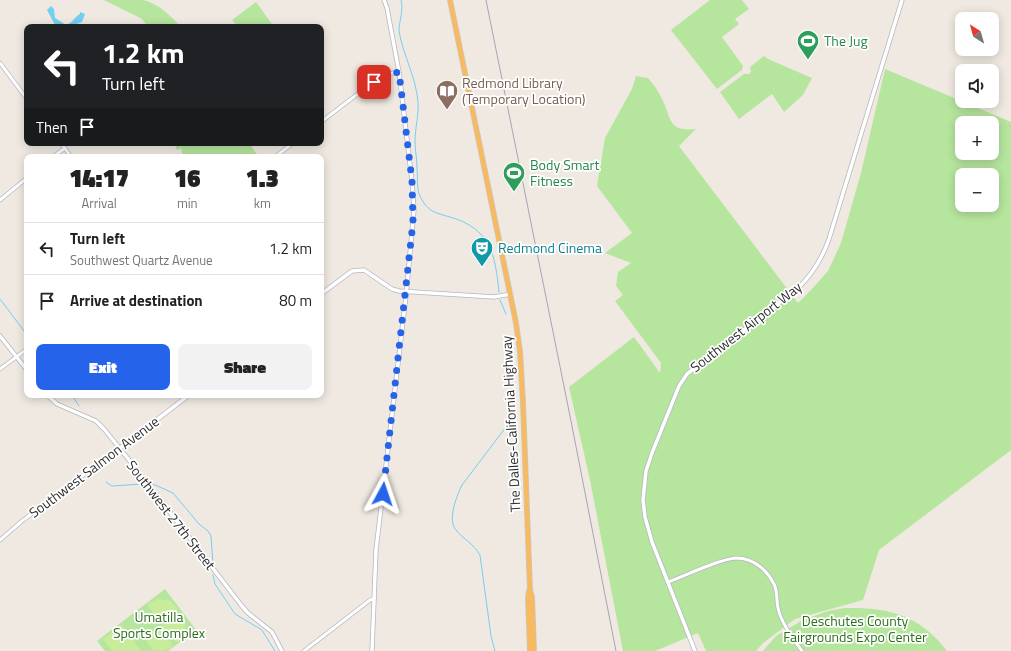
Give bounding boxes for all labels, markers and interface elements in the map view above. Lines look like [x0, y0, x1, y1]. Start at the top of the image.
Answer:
north arrow [955, 12, 999, 56]
map controls [955, 12, 999, 212]
sports icon: The Jug [795, 28, 821, 61]
place label: The Jug [824, 30, 868, 51]
text: 1.2 km [102, 31, 185, 74]
icon: left [36, 40, 88, 92]
button: sound [955, 64, 999, 108]
pin [357, 65, 391, 99]
text: Turn left [102, 70, 165, 97]
icon: arrive [363, 71, 385, 93]
place label: Redmond Library (Temporary Location) [462, 72, 586, 109]
library icon: Redmond Library (Temporary Location) [434, 78, 460, 111]
text: Then [36, 116, 68, 139]
icon: arrive [76, 116, 98, 138]
button: + [955, 116, 999, 160]
place label: Body Smart Fitness [530, 154, 599, 191]
text: 14:17 [69, 160, 129, 196]
text: 16 [174, 160, 200, 196]
text: 1.3 [246, 160, 279, 196]
sports icon: Body Smart Fitness [501, 160, 527, 193]
button: − [955, 168, 999, 212]
text: Arrival [81, 193, 117, 213]
text: min [177, 193, 198, 213]
text: km [254, 193, 271, 213]
text: Turn left [70, 227, 125, 250]
theatre icon: Redmond Cinema [469, 235, 495, 268]
text: 1.2 km [269, 237, 312, 260]
place label: Redmond Cinema [498, 237, 602, 258]
icon: left [36, 238, 58, 260]
text: Southwest Quartz Avenue [70, 250, 213, 270]
street label: Southwest Airport Way [685, 276, 806, 377]
text: Arrive at destination [70, 289, 203, 312]
text: 80 m [279, 289, 312, 312]
icon: arrive [36, 290, 58, 312]
street label: The Dalles-California Highway [495, 335, 526, 513]
button: Exit [36, 344, 170, 390]
button: Share [178, 344, 312, 390]
street label: Southwest Salmon Avenue [24, 411, 163, 523]
street label: Southwest 27th Street [122, 455, 221, 574]
position arrow [362, 473, 404, 515]
park label: Umatilla Sports Complex [113, 606, 206, 643]
park label: Deschutes County Fairgrounds Expo Center [783, 610, 927, 647]

